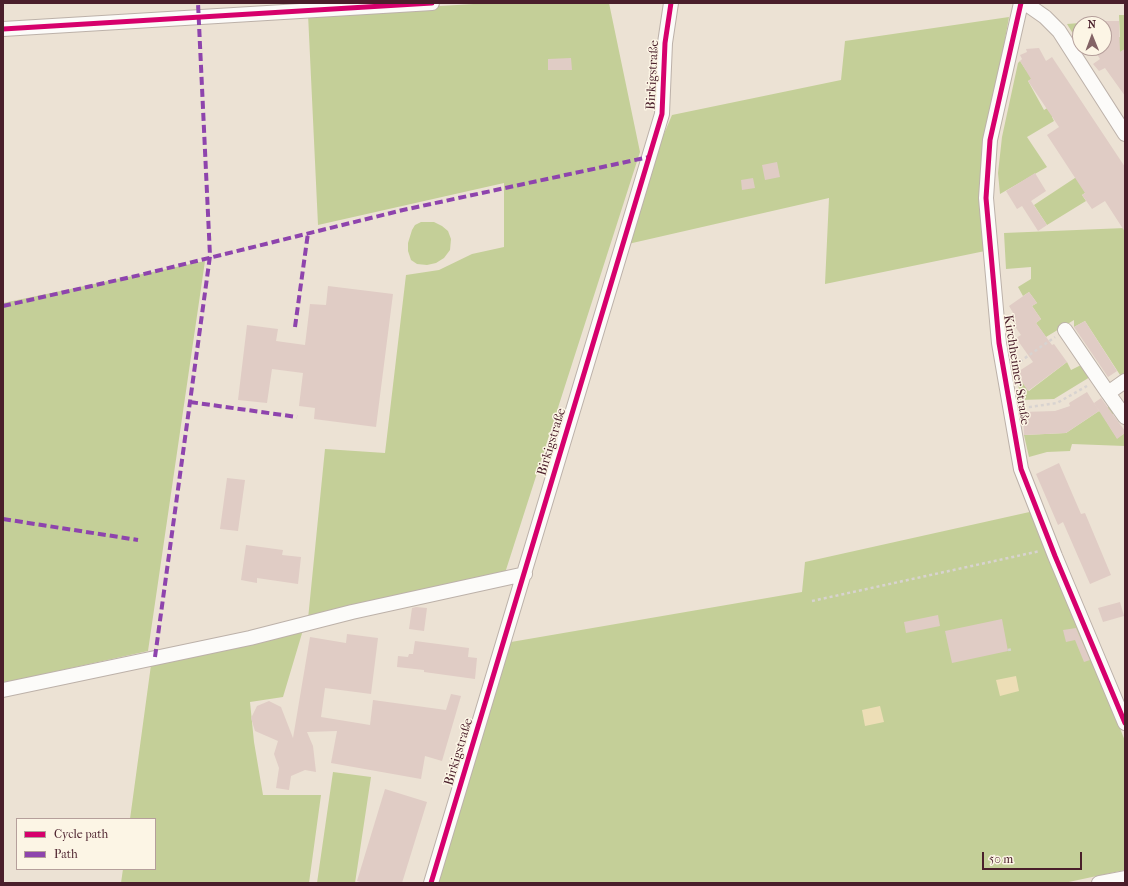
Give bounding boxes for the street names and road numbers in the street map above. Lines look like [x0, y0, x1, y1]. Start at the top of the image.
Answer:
street label: Birkigstraße [643, 40, 663, 110]
street label: Kirchheimer Straße [1000, 314, 1032, 426]
street label: Birkigstraße [534, 406, 570, 478]
street label: Birkigstraße [441, 716, 477, 788]

